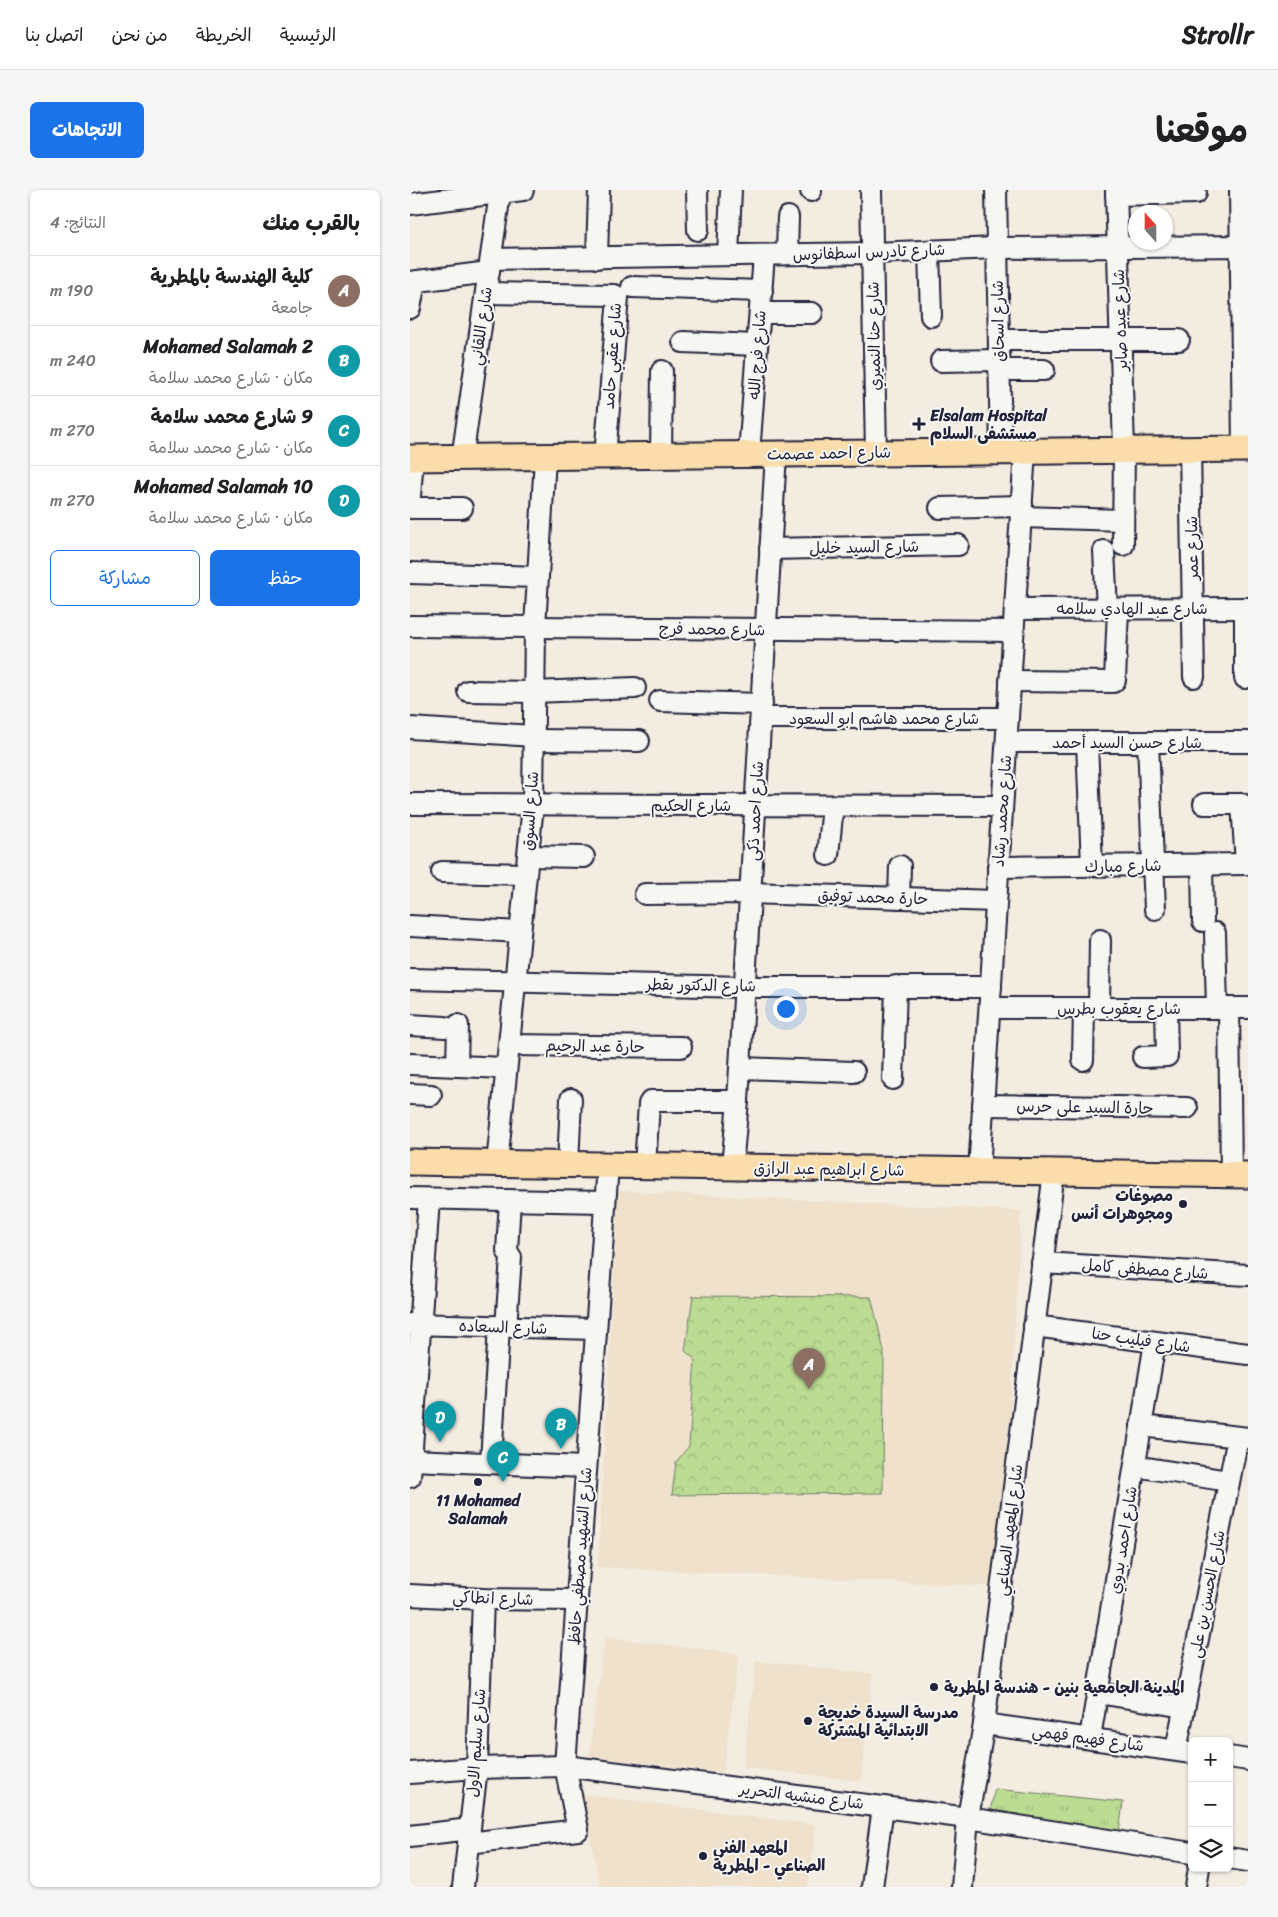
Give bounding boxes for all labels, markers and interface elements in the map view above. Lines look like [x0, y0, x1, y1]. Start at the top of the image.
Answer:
text: Strollr [1182, 14, 1253, 56]
text: اتصل بنا [25, 19, 84, 51]
text: من نحن [112, 19, 168, 51]
text: الخريطة [196, 19, 252, 51]
text: الرئيسية [280, 19, 336, 51]
text: موقعنا [1155, 99, 1248, 161]
button: الاتجاهات [30, 102, 144, 158]
text: بالقرب منك [262, 204, 360, 242]
north arrow [1128, 205, 1173, 250]
text: النتائج: 4 [50, 208, 106, 237]
street label: شارع تادرس اسطفانوس [792, 235, 946, 269]
text: كلية الهندسة بالمطرية [150, 260, 313, 293]
street label: شارع عبده صابر [1104, 269, 1136, 373]
text: 190 m [50, 276, 93, 305]
text: A [339, 276, 349, 305]
street label: شارع اسحاق [983, 280, 1013, 362]
street label: شارع حنا النميري [859, 281, 889, 391]
street label: شارع اللقاني [461, 285, 501, 367]
text: جامعة [271, 293, 313, 322]
street label: شارع عقبي حامد [594, 302, 630, 410]
street label: شارع فرج الله [739, 309, 775, 401]
text: 2 Mohamed Salamah [143, 330, 313, 363]
text: 240 m [50, 346, 96, 375]
text: B [339, 346, 349, 375]
text: مكان · شارع محمد سلامة [149, 363, 313, 392]
text: 9 شارع محمد سلامة [151, 400, 313, 433]
place label: Elsalam Hospital مستشفى السلام [930, 401, 1048, 448]
text: 270 m [50, 416, 95, 445]
text: C [339, 416, 349, 445]
marker: Elsalam Hospital مستشفى السلام [912, 417, 926, 431]
text: مكان · شارع محمد سلامة [149, 433, 313, 462]
street label: شارع احمد عصمت [767, 437, 891, 469]
text: 10 Mohamed Salamah [134, 470, 313, 503]
text: 270 m [50, 486, 95, 515]
text: D [339, 486, 349, 515]
text: مكان · شارع محمد سلامة [149, 503, 313, 532]
street label: شارع عمر [1177, 516, 1207, 582]
street label: شارع السيد خليل [809, 532, 919, 562]
button: مشاركة [50, 550, 200, 606]
button: حفظ [210, 550, 360, 606]
street label: شارع عبد الهادي سلامه [1056, 594, 1208, 623]
street label: شارع محمد فرج [659, 614, 765, 644]
street label: شارع محمد هاشم ابو السعود [789, 704, 979, 733]
street label: شارع حسن السيد أحمد [1052, 728, 1202, 757]
street label: شارع محمد رشاد [984, 754, 1020, 868]
street label: شارع احمد ذكى [738, 760, 772, 862]
street label: شارع السوق [513, 770, 547, 852]
street label: شارع الحكيم [651, 791, 731, 820]
street label: شارع مبارك [1084, 851, 1162, 881]
street label: حارة محمد توفيق [817, 881, 929, 913]
street label: شارع الدكتور بقطر [644, 970, 756, 1000]
street label: شارع يعقوب بطرس [1057, 994, 1181, 1023]
your location [773, 996, 799, 1022]
street label: حارة عبد الرحيم [545, 1031, 645, 1061]
street label: حارة السيد على حرس [1016, 1091, 1154, 1123]
street label: شارع ابراهيم عبد الرازق [753, 1153, 905, 1185]
place label: مصوغات ومجوهرات أنس [1071, 1181, 1173, 1228]
marker: مصوغات ومجوهرات أنس [1177, 1198, 1189, 1210]
street label: شارع مصطفى كامل [1081, 1250, 1209, 1288]
street label: شارع السعاده [458, 1311, 548, 1343]
street label: شارع فيليب حنا [1090, 1319, 1192, 1361]
pin: A [793, 1348, 825, 1389]
pin: D [424, 1401, 456, 1442]
pin: B [545, 1408, 577, 1449]
pin: C [487, 1441, 519, 1482]
street label: شارع المعهد الصناعي [987, 1462, 1031, 1598]
street label: شارع الشهيد مصطفي حافظ [559, 1466, 601, 1646]
marker: 11 Mohamed Salamah [472, 1476, 484, 1488]
street label: شارع احمد بدوي [1100, 1484, 1146, 1596]
place label: 11 Mohamed Salamah [436, 1486, 522, 1533]
street label: شارع الحسن بن على [1180, 1527, 1234, 1661]
street label: شارع انطاكي [452, 1582, 534, 1614]
place label: المدينة الجامعية بنين - هندسة المطرية [944, 1673, 1184, 1702]
marker: المدينة الجامعية بنين - هندسة المطرية [928, 1681, 940, 1693]
street label: شارع سليم الاول [458, 1688, 494, 1798]
place label: مدرسة السيدة خديجة الابتدائية المشتركة [818, 1698, 959, 1745]
marker: مدرسة السيدة خديجة الابتدائية المشتركة [802, 1715, 814, 1727]
street label: شارع فهيم فهمي [1030, 1716, 1146, 1760]
map controls [1188, 1737, 1233, 1872]
button: + [1188, 1737, 1233, 1782]
street label: شارع منشيه التحرير [736, 1774, 866, 1818]
button: − [1188, 1782, 1233, 1827]
button: layers [1188, 1827, 1233, 1872]
place label: المعهد الفني الصناعي - المطرية [713, 1833, 825, 1880]
marker: المعهد الفني الصناعي - المطرية [697, 1850, 709, 1862]

